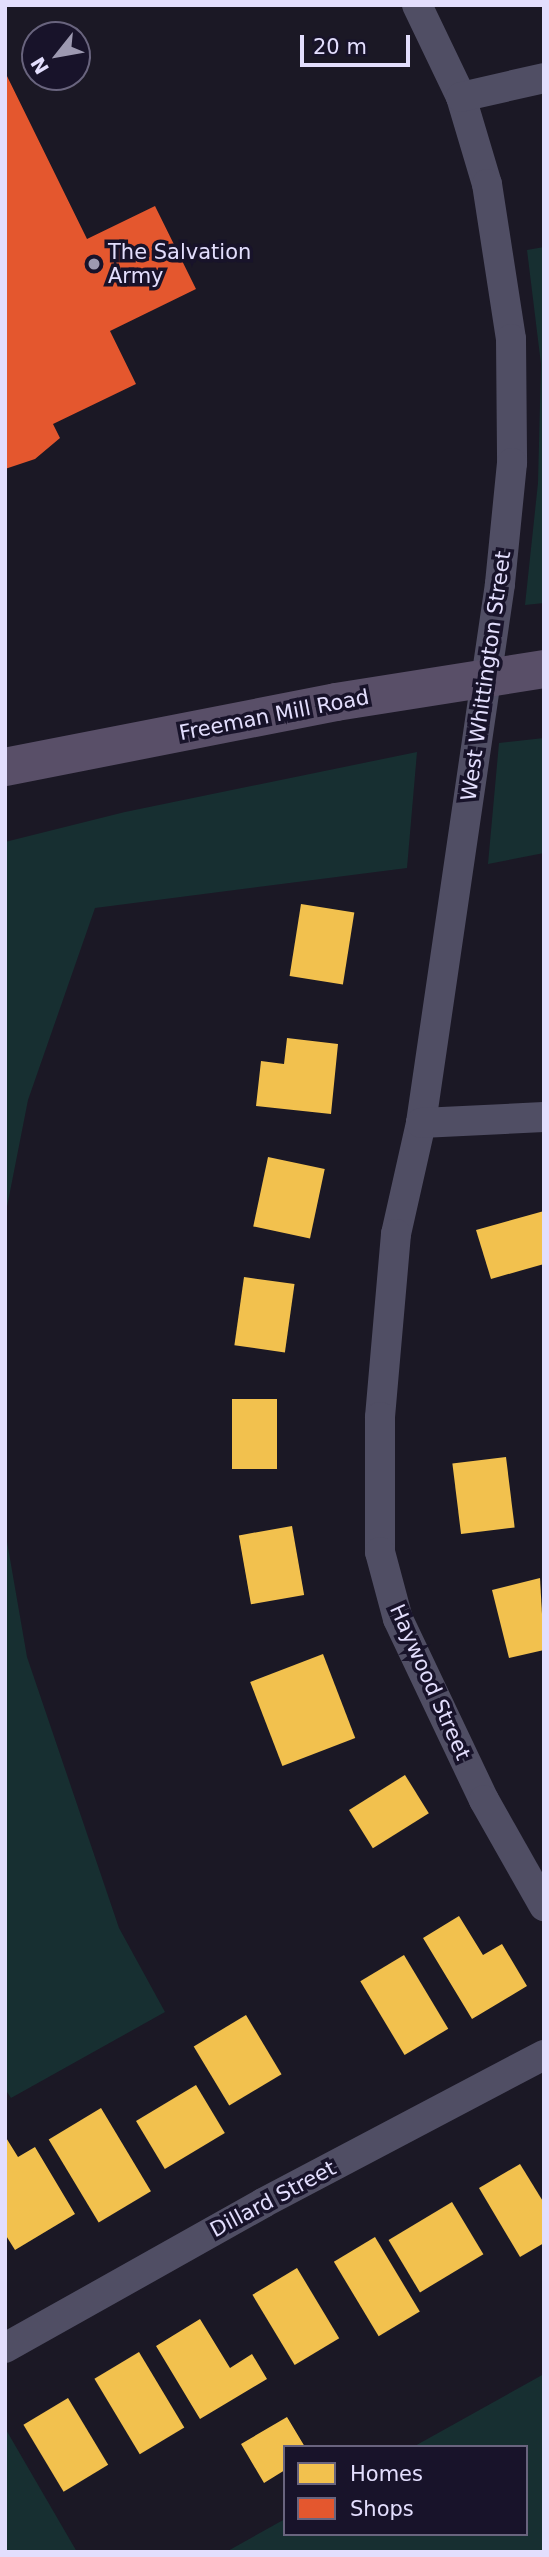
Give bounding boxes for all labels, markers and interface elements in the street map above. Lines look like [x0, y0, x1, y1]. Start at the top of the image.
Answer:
north arrow [21, 21, 91, 91]
scale bar [304, 21, 414, 65]
text: 20 m [313, 35, 367, 59]
text: N [26, 53, 53, 78]
place label: The Salvation Army [108, 239, 251, 289]
marker: The Salvation Army [86, 256, 102, 272]
street label: West Whittington Street [456, 549, 516, 803]
street label: Freeman Mill Road [177, 684, 371, 746]
street label: Haywood Street [384, 1600, 476, 1764]
street label: Dillard Street [206, 2155, 340, 2243]
legend [283, 2445, 528, 2536]
text: Homes [350, 2462, 423, 2486]
text: Shops [350, 2497, 414, 2521]

